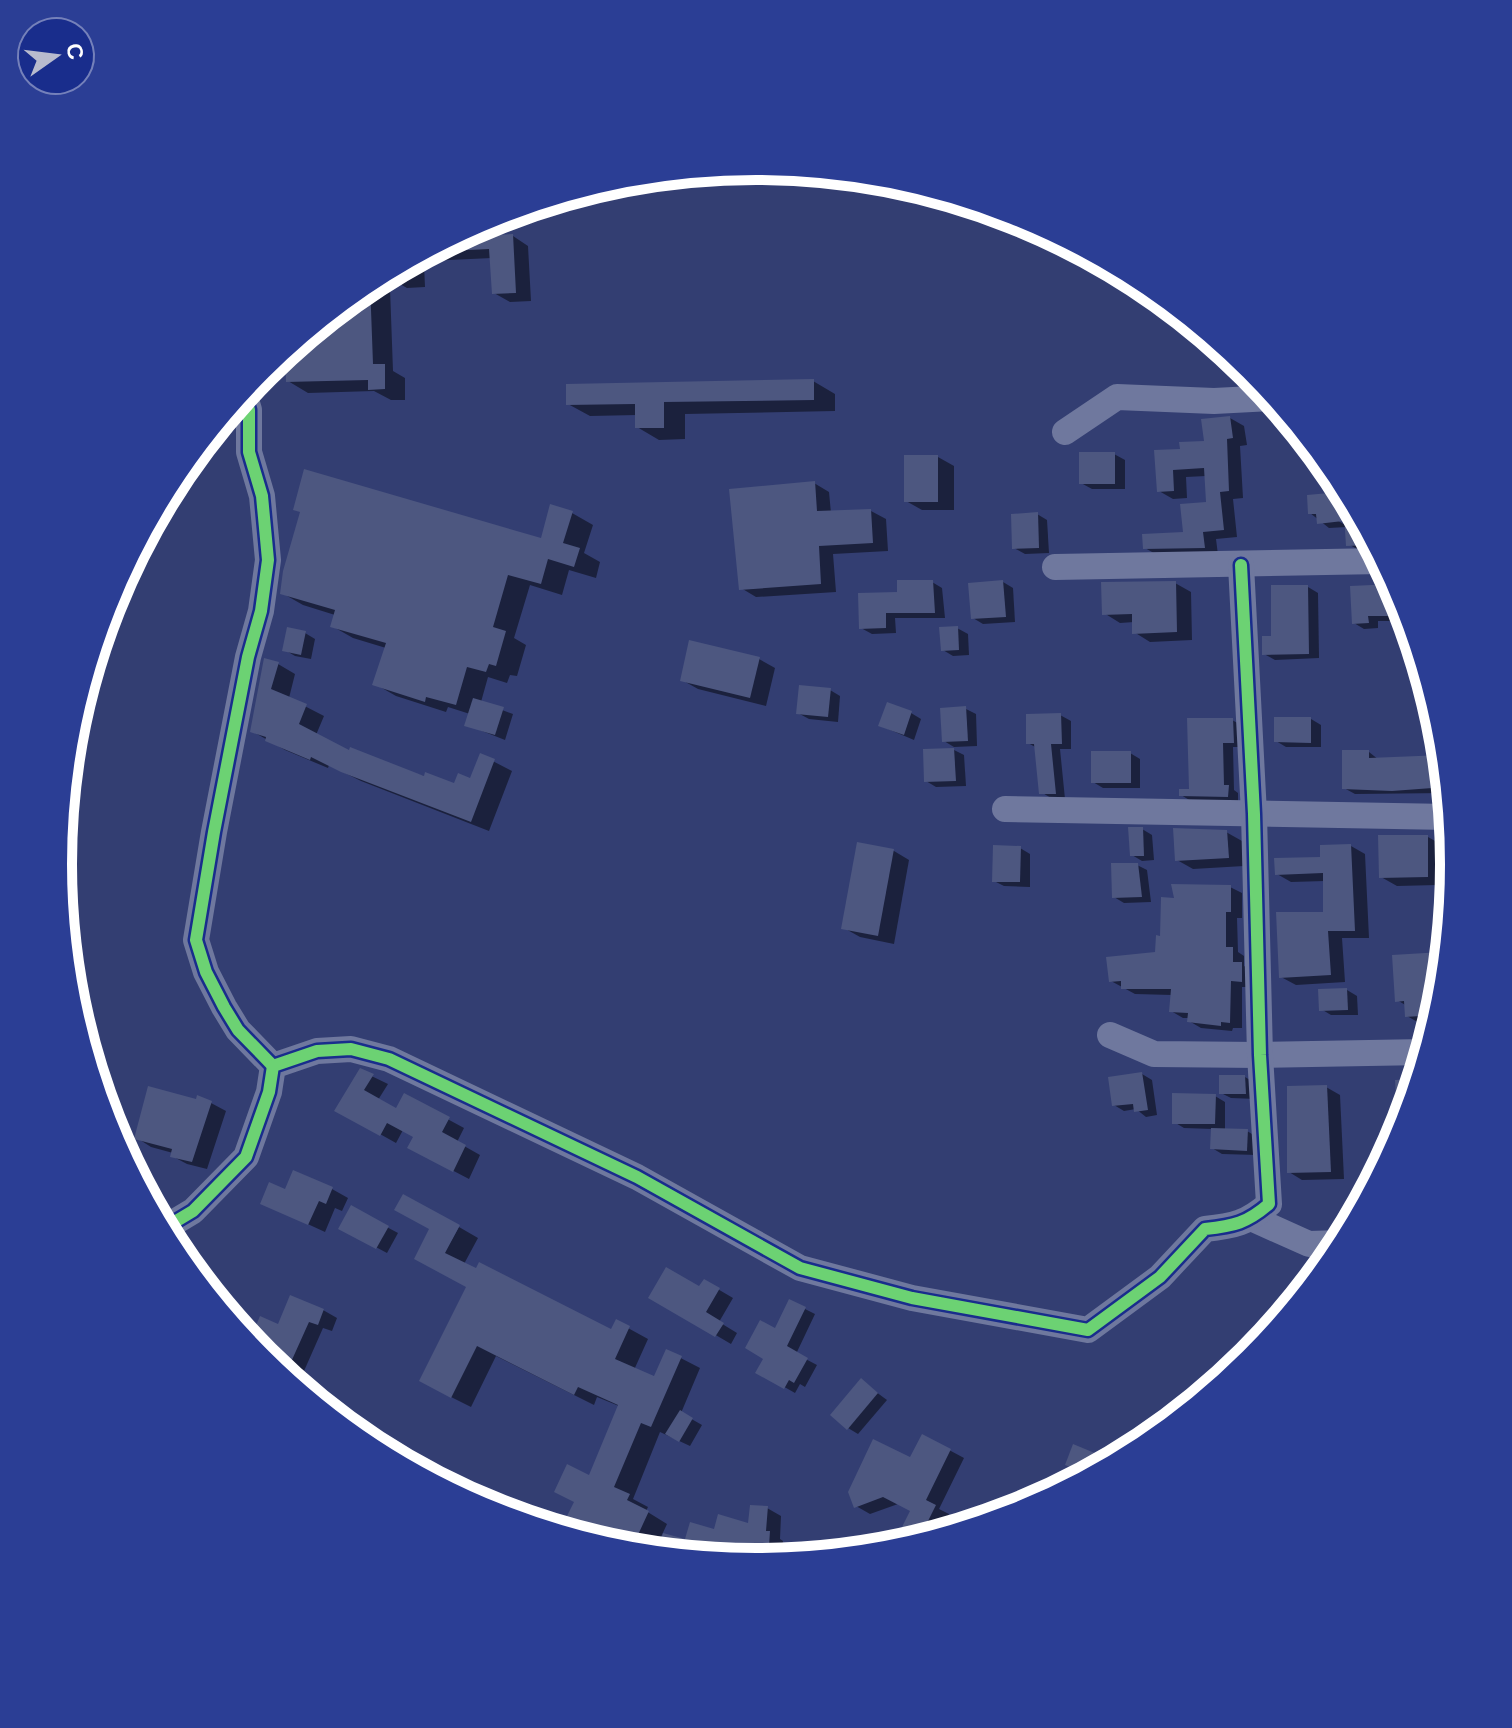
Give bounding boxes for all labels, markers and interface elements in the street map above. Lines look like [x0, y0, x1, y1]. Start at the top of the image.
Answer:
north arrow [16, 16, 96, 96]
text: С [59, 40, 91, 63]

